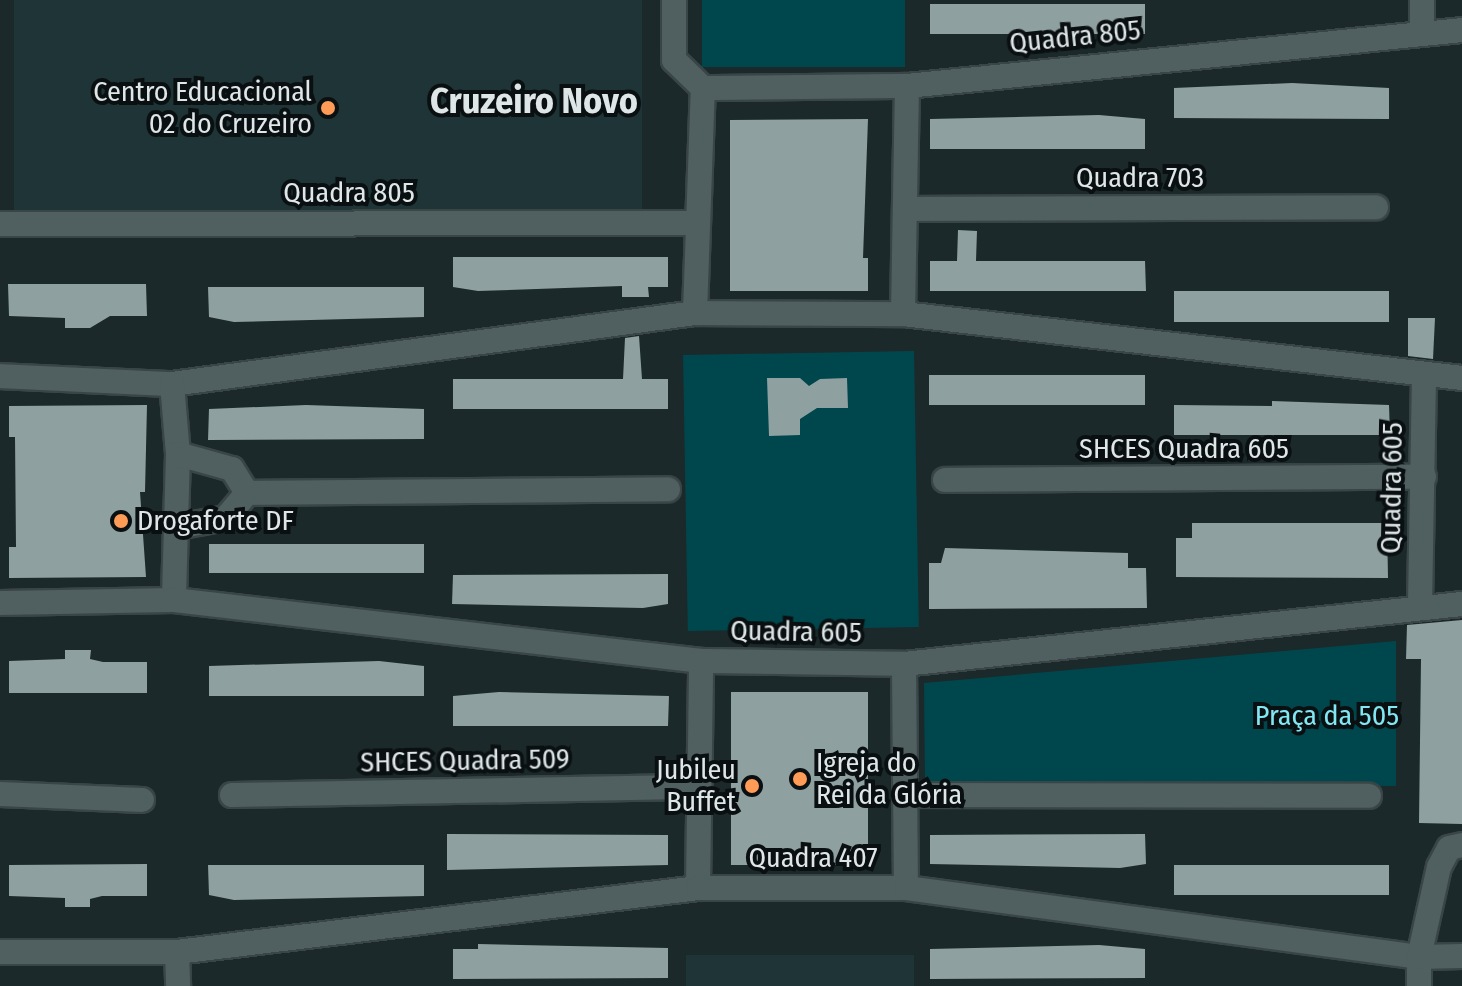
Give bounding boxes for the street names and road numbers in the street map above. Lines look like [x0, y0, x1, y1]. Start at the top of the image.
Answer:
street label: Quadra 805 [1008, 13, 1142, 61]
street label: Quadra 703 [1076, 161, 1204, 195]
street label: Quadra 805 [283, 176, 415, 210]
street label: Quadra 605 [1374, 422, 1410, 554]
street label: SHCES Quadra 605 [1079, 432, 1289, 466]
street label: Quadra 605 [730, 614, 862, 650]
street label: SHCES Quadra 509 [360, 742, 570, 780]
street label: Quadra 407 [748, 841, 878, 875]

